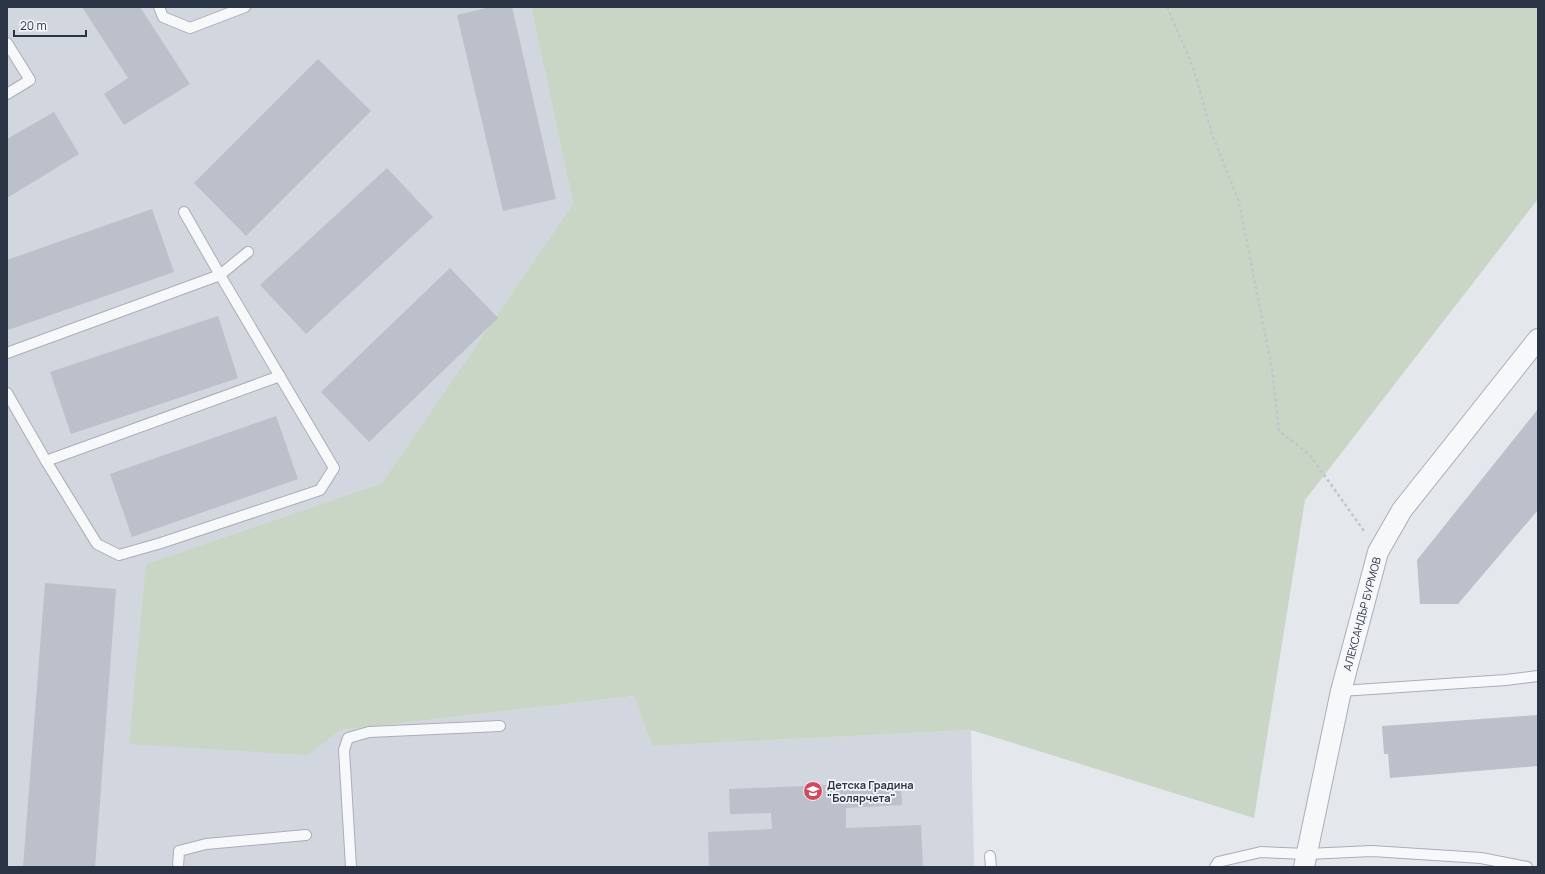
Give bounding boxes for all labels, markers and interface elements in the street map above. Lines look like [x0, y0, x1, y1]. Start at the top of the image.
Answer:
scale bar [14, 12, 86, 38]
text: 20 m [20, 17, 47, 34]
street label: АЛЕКСАНДЪР БУРМОВ [1339, 555, 1384, 673]
place label: Детска Градина "Болярчета" [827, 777, 914, 805]
school or university icon: Детска Градина "Болярчета" [802, 780, 824, 802]

